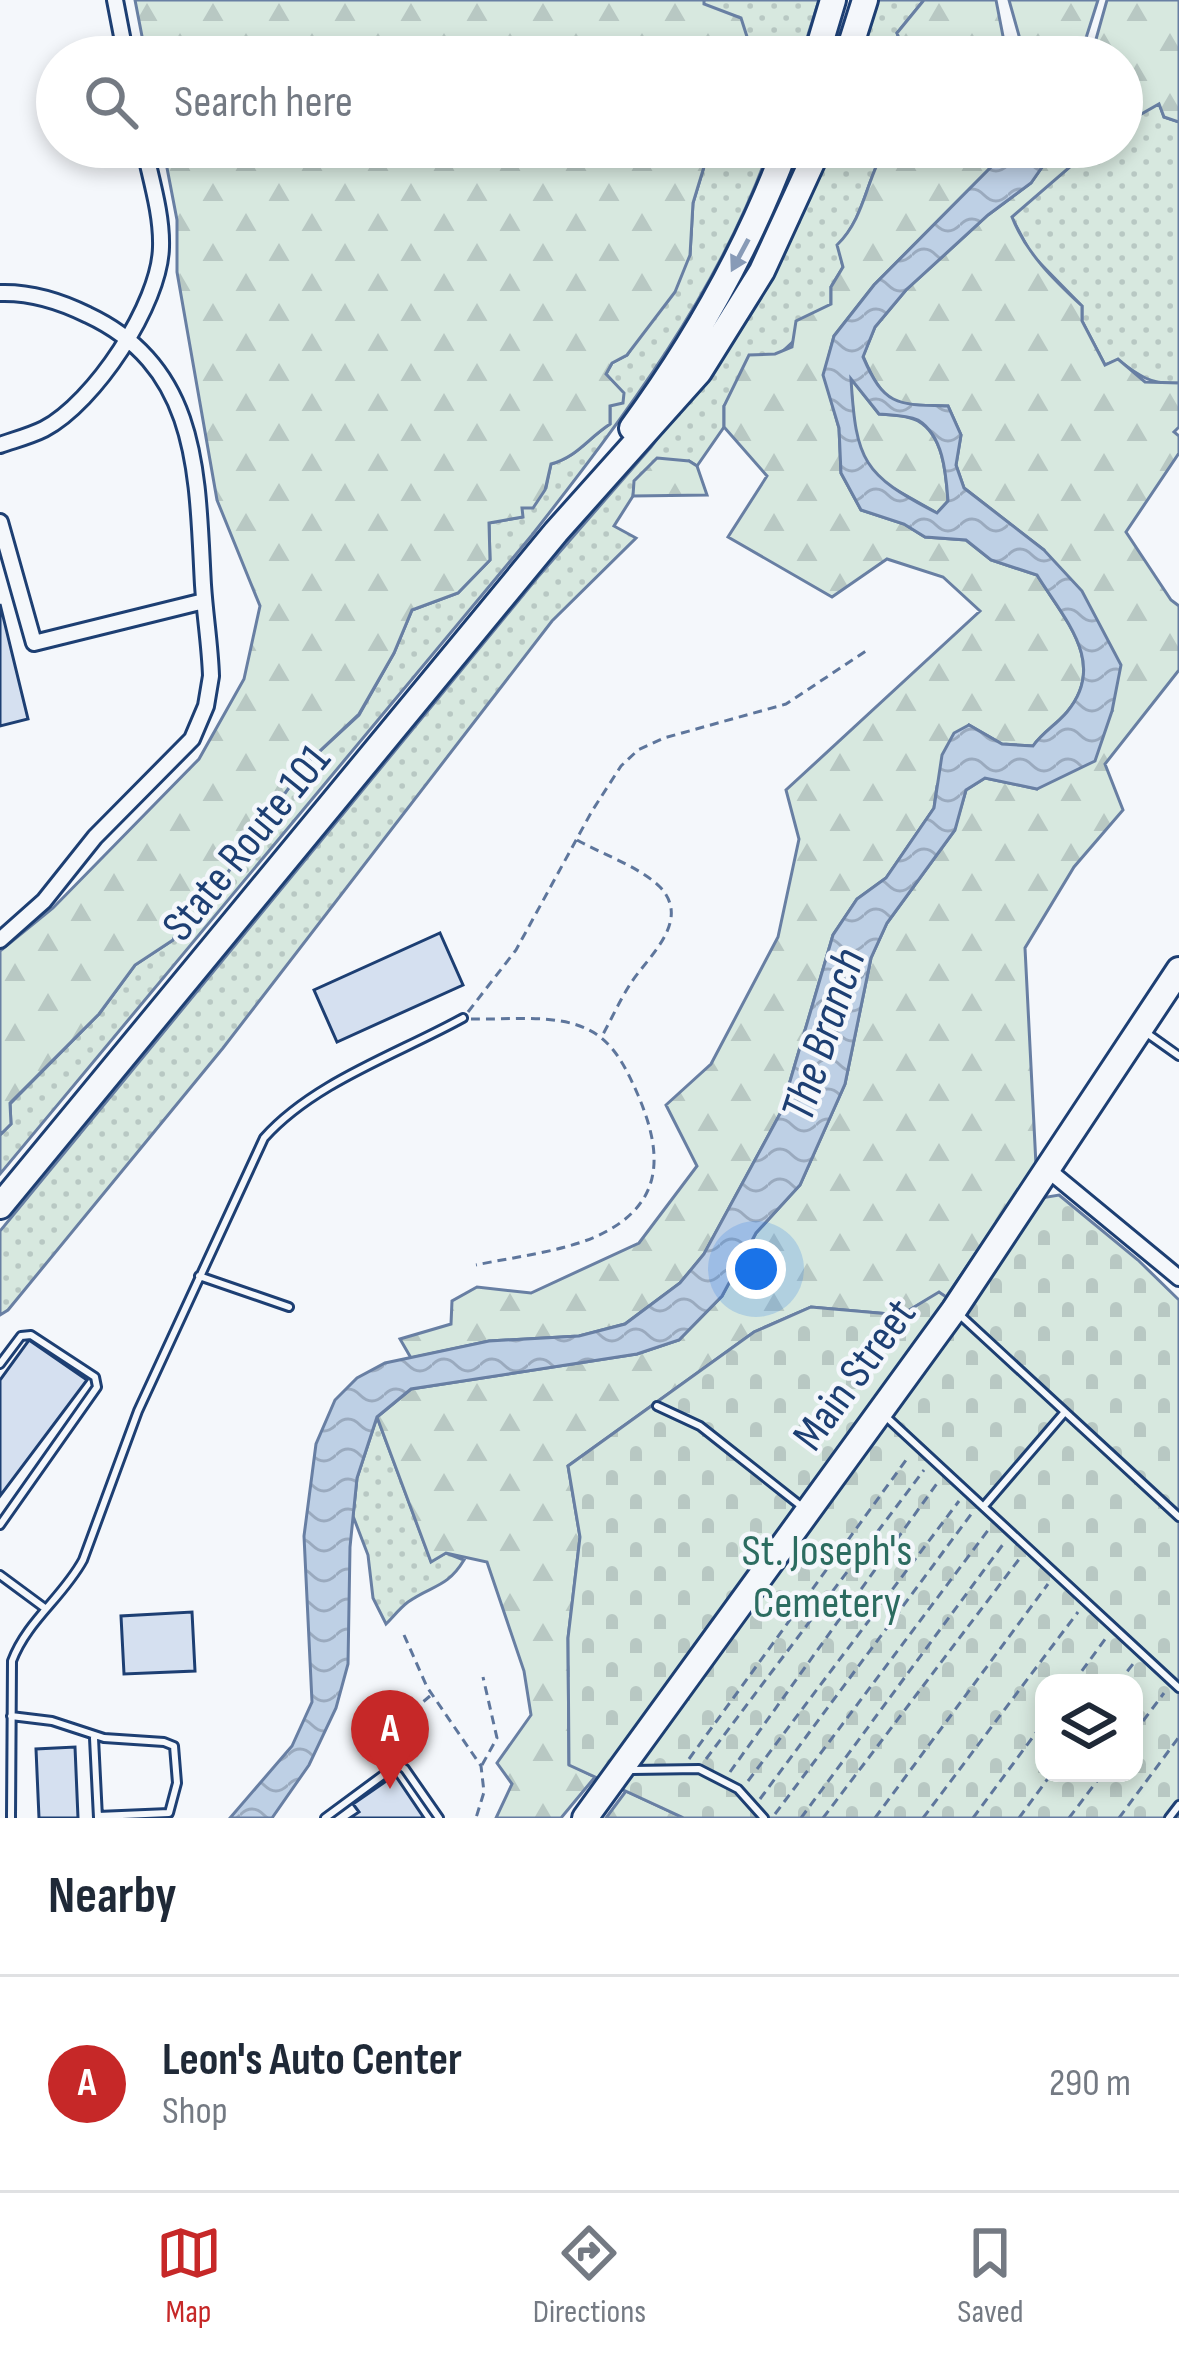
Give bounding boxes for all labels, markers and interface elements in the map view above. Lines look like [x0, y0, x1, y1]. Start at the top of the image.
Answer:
search box [36, 36, 1143, 168]
icon: search [78, 69, 144, 135]
text: Search here [174, 75, 353, 130]
one-way arrow [731, 237, 751, 272]
street label: State Route 101 [151, 734, 343, 952]
water label: The Branch [770, 942, 878, 1128]
your location [726, 1239, 786, 1299]
street label: Main Street [782, 1289, 928, 1461]
park label: St. Joseph's Cemetery [742, 1524, 912, 1631]
map controls [1035, 1674, 1143, 1782]
button: layers [1035, 1674, 1143, 1782]
pin: A [351, 1690, 429, 1789]
text: Nearby [48, 1866, 177, 1927]
text: Leon's Auto Center [162, 2033, 462, 2088]
text: A [78, 2060, 96, 2107]
text: 290 m [1049, 2060, 1131, 2107]
text: Shop [162, 2088, 228, 2135]
tab: Map [156, 2220, 222, 2332]
tab: Directions [533, 2220, 646, 2332]
tab: Saved [957, 2220, 1023, 2332]

